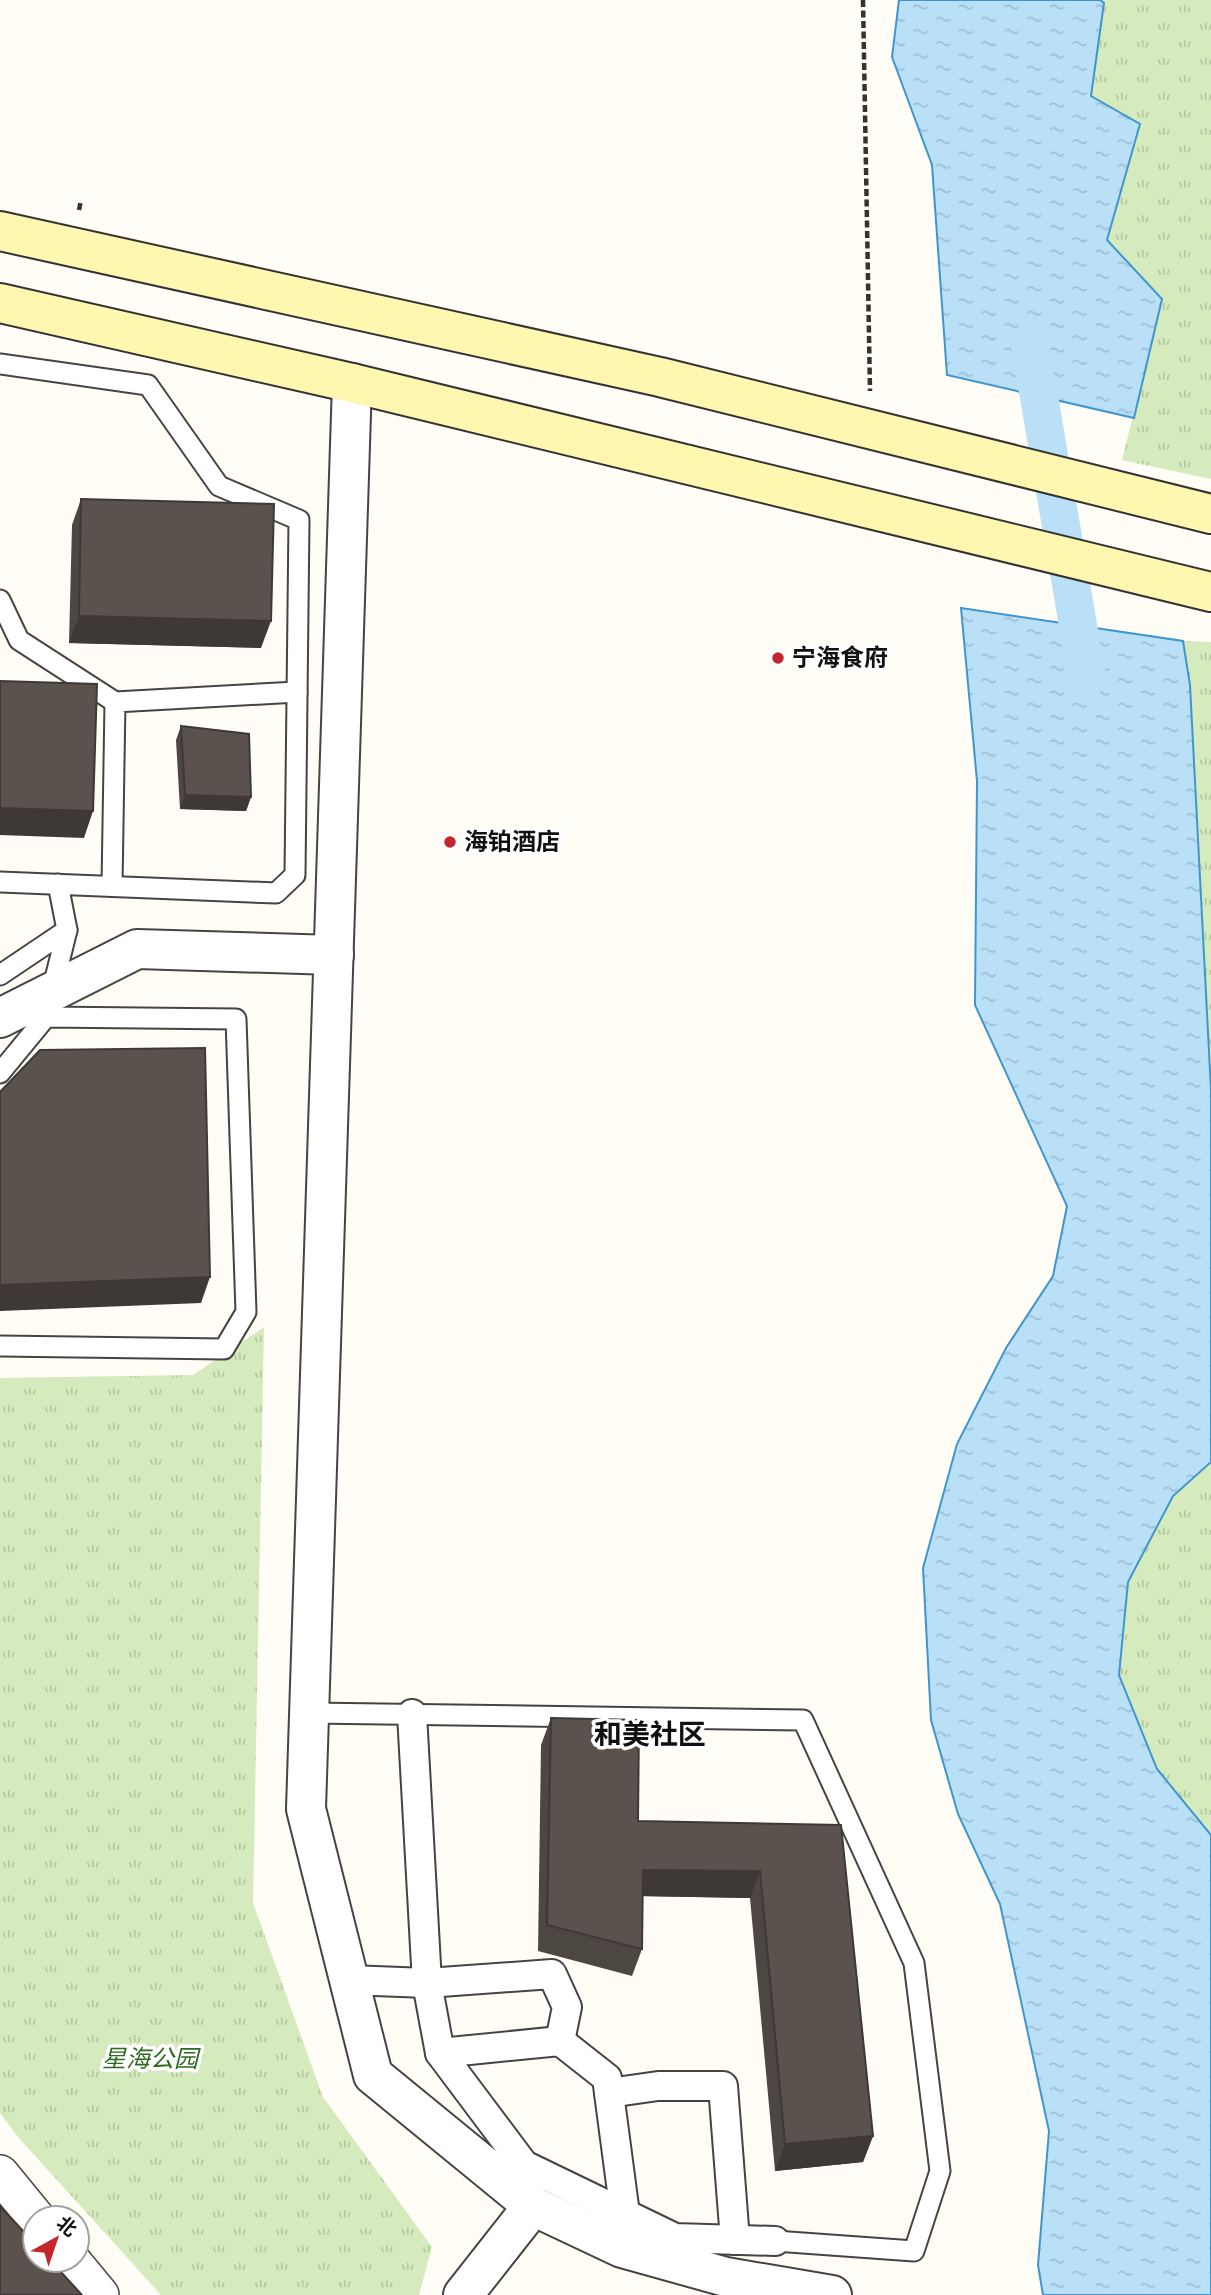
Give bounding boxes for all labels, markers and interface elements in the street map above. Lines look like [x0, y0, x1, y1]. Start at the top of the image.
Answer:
place label: 宁海食府 [792, 644, 888, 672]
marker: 宁海食府 [770, 650, 786, 666]
place label: 海铂酒店 [464, 828, 560, 856]
marker: 海铂酒店 [442, 834, 458, 850]
district label: 和美社区 [594, 1718, 706, 1751]
park label: 星海公园 [102, 2045, 201, 2073]
north arrow [21, 2204, 91, 2274]
text: 北 [52, 2211, 81, 2241]

